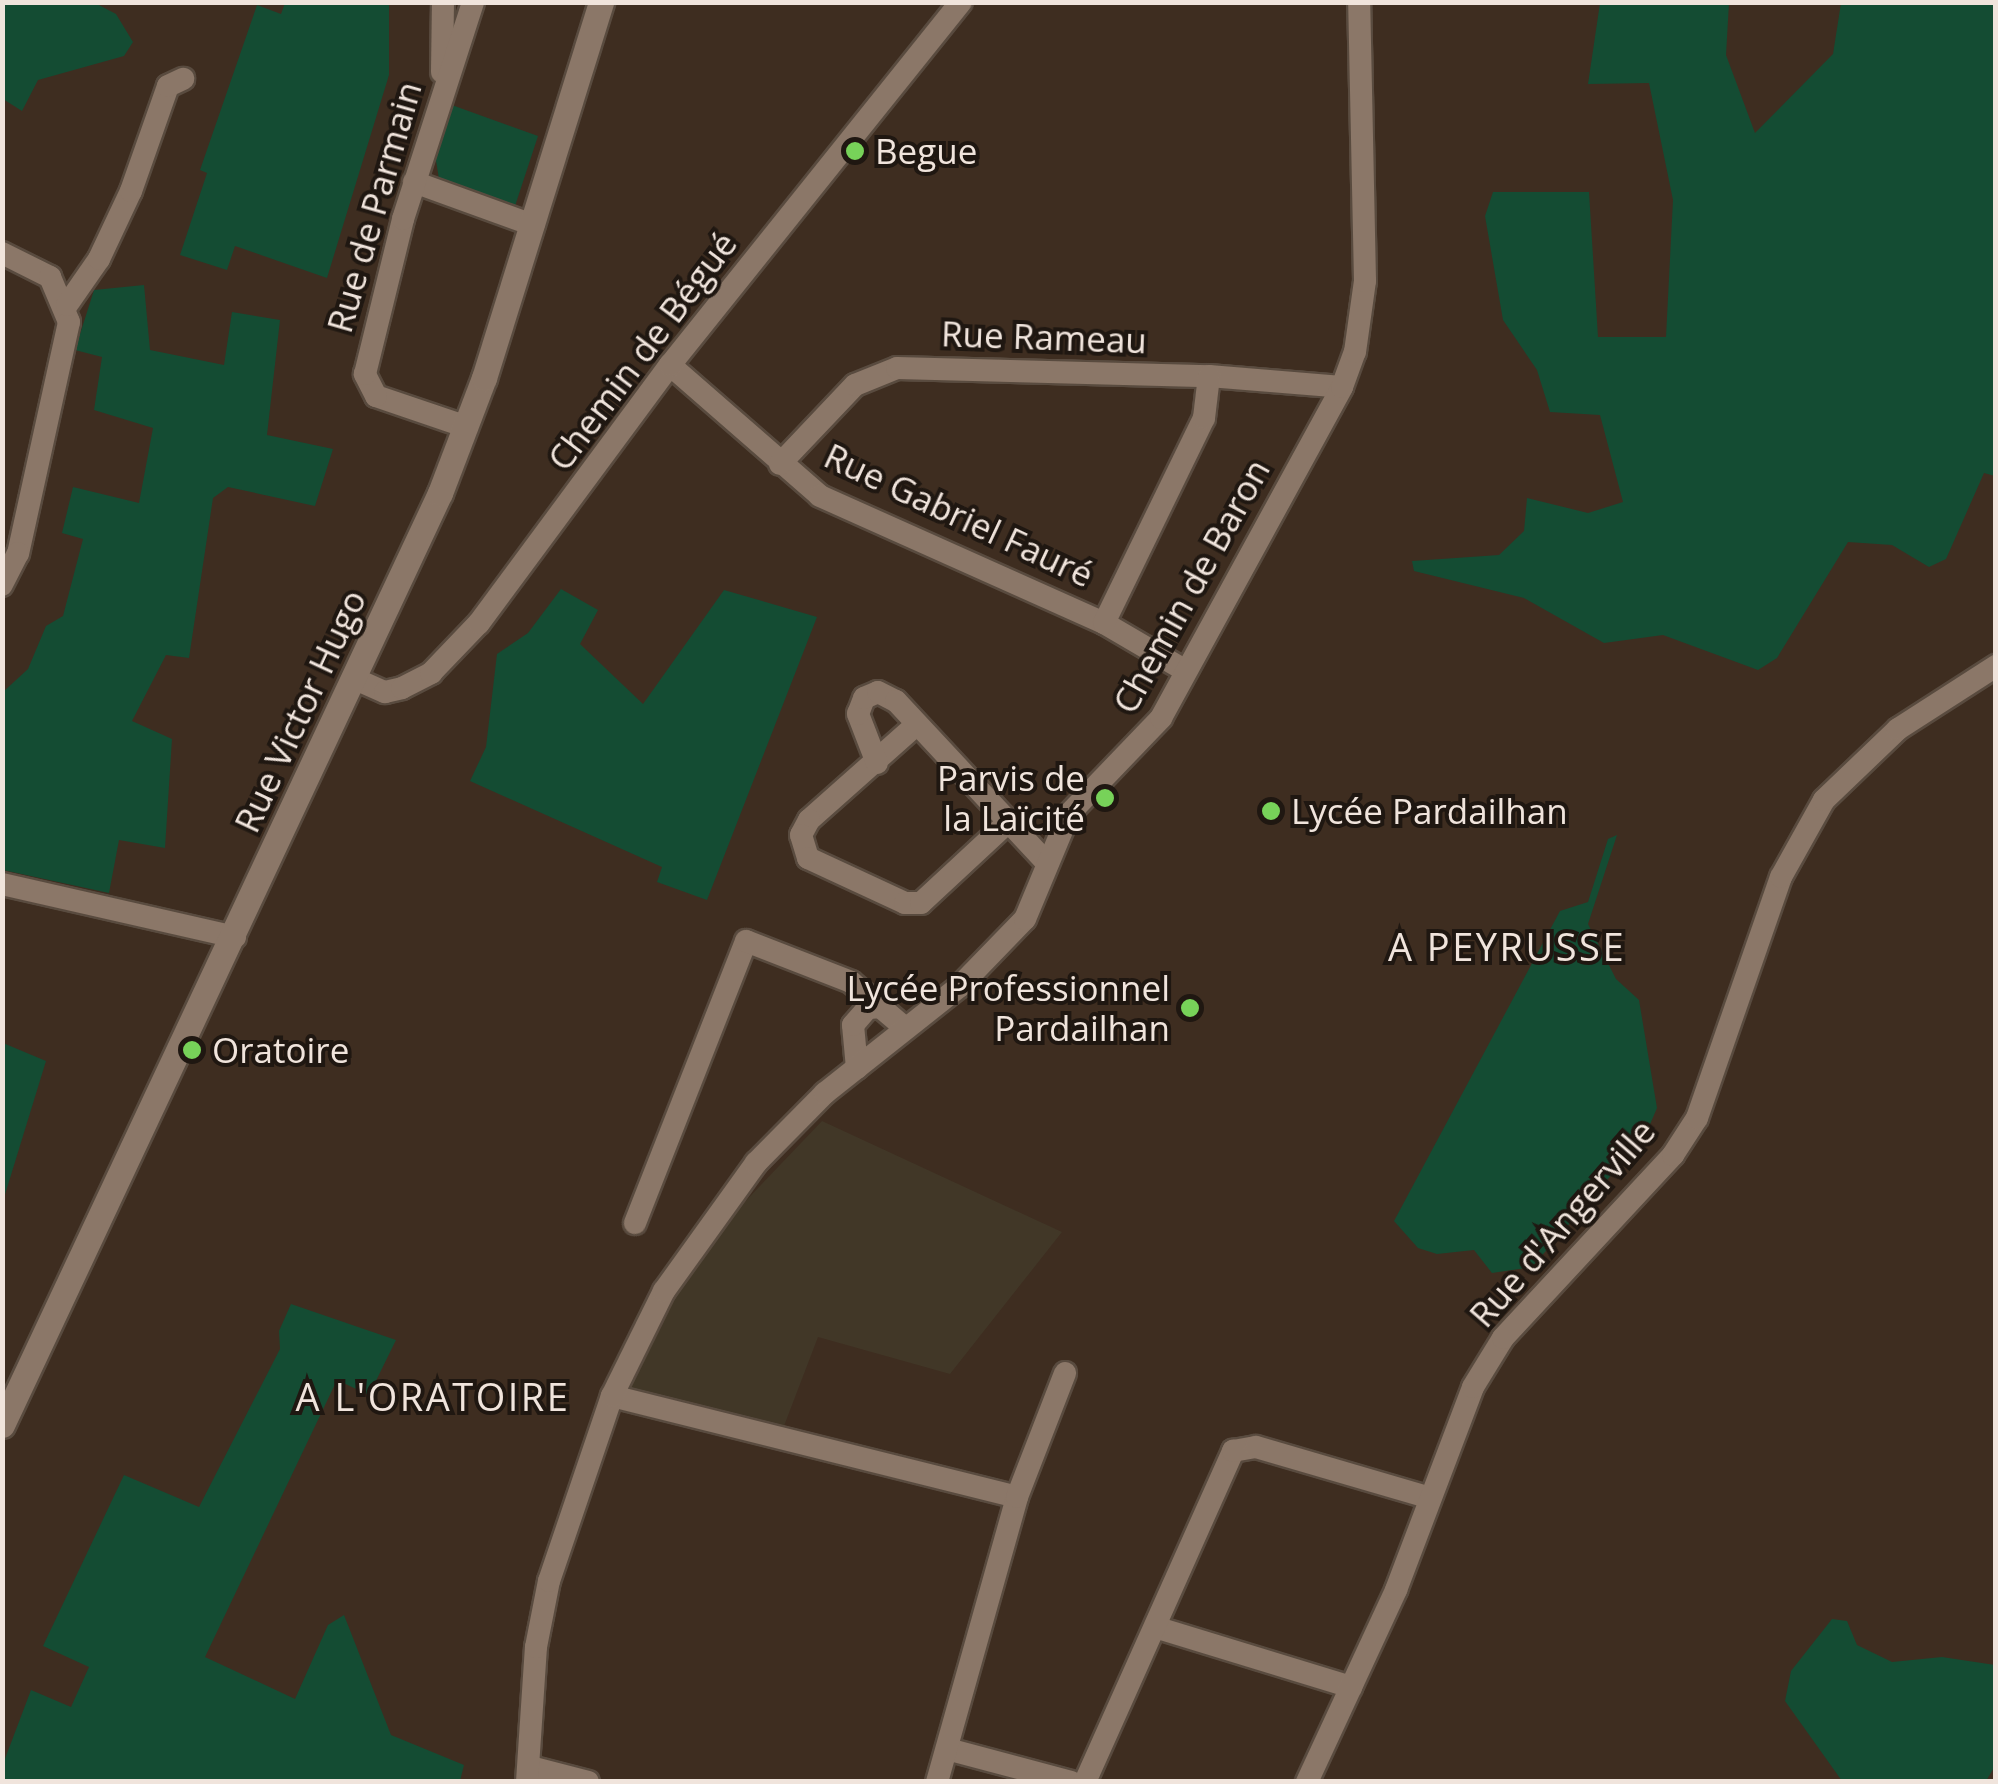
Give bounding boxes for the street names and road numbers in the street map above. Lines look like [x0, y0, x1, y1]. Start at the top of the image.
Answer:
street label: Rue de Parmain [318, 77, 430, 337]
street label: Chemin de Bégué [539, 224, 745, 478]
street label: Rue Rameau [940, 312, 1148, 362]
street label: Rue Gabriel Fauré [818, 434, 1100, 596]
street label: Chemin de Baron [1104, 452, 1278, 720]
street label: Rue Victor Hugo [225, 583, 375, 839]
street label: Rue d'Angerville [1461, 1111, 1663, 1335]

